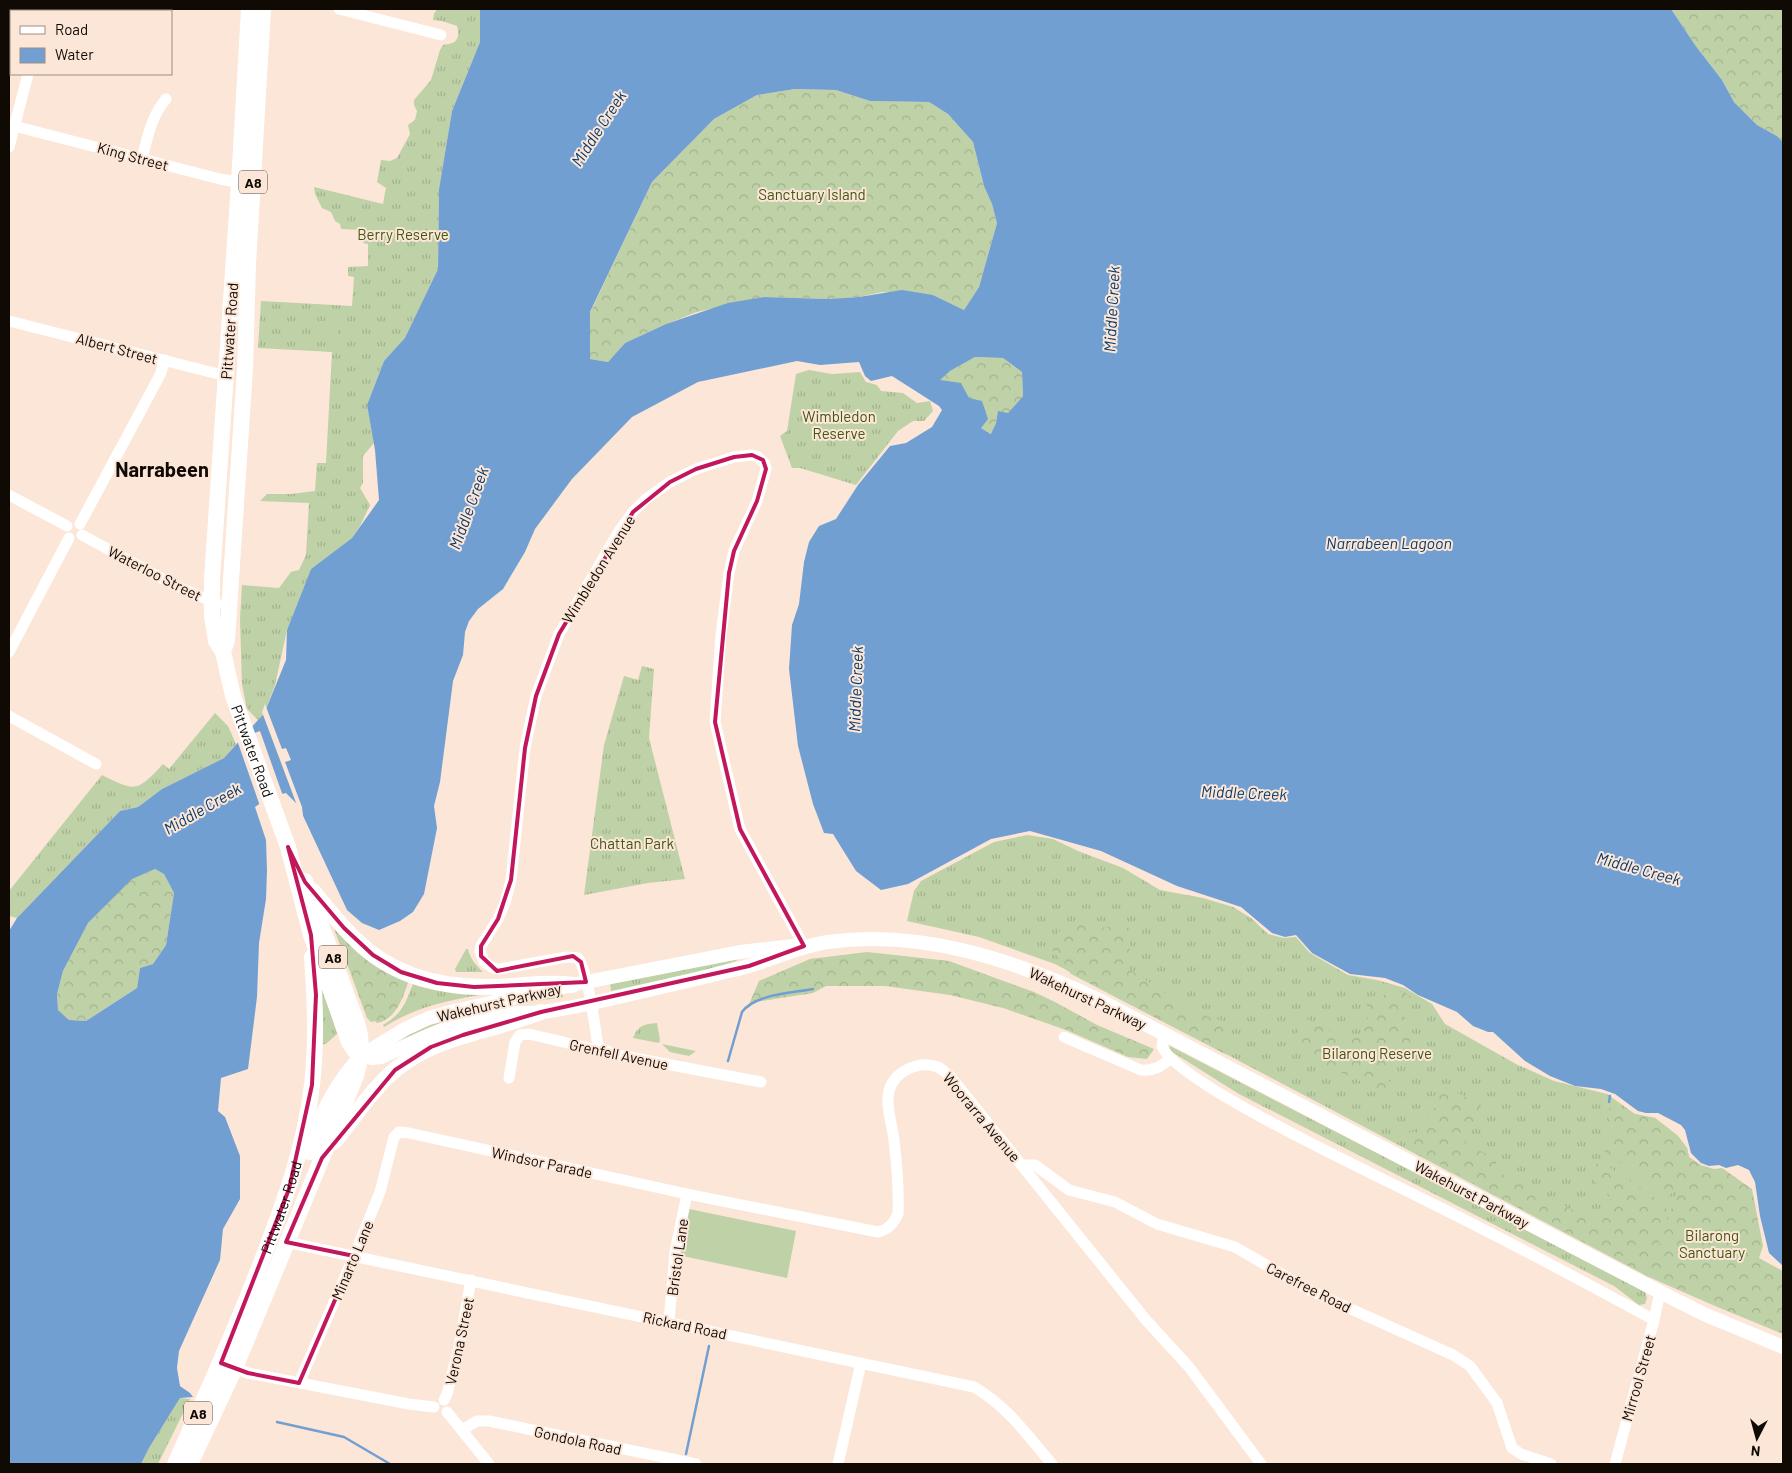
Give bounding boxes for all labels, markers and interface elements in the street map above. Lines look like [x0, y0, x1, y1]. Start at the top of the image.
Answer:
legend [10, 10, 172, 75]
text: Road [55, 20, 88, 38]
text: Water [55, 45, 94, 63]
water label: Middle Creek [567, 86, 630, 169]
street label: King Street [95, 138, 171, 174]
road number: A8 [239, 170, 267, 193]
park label: Sanctuary Island [758, 185, 866, 203]
park label: Berry Reserve [357, 225, 449, 243]
water label: Middle Creek [1099, 265, 1123, 353]
street label: Pittwater Road [217, 282, 241, 380]
street label: Albert Street [74, 328, 160, 368]
park label: Wimbledon Reserve [802, 407, 876, 442]
district label: Narrabeen [115, 457, 209, 481]
water label: Middle Creek [444, 464, 492, 552]
street label: Wimbledon Avenue [557, 512, 639, 626]
water label: Narrabeen Lagoon [1326, 533, 1452, 552]
street label: Waterloo Street [105, 542, 205, 604]
water label: Middle Creek [844, 645, 866, 732]
street label: Pittwater Road [228, 702, 278, 799]
water label: Middle Creek [160, 778, 244, 838]
water label: Middle Creek [1201, 781, 1288, 803]
park label: Chattan Park [590, 834, 674, 852]
water label: Middle Creek [1595, 848, 1683, 888]
road number: A8 [319, 946, 347, 969]
street label: Wakehurst Parkway [1027, 963, 1150, 1033]
street label: Wakehurst Parkway [435, 979, 563, 1025]
street label: Grenfell Avenue [568, 1035, 670, 1073]
park label: Bilarong Reserve [1322, 1044, 1432, 1062]
street label: Woorarra Avenue [939, 1069, 1025, 1165]
street label: Windsor Parade [490, 1143, 594, 1181]
street label: Wakehurst Parkway [1412, 1156, 1532, 1232]
street label: Pittwater Road [256, 1159, 305, 1256]
street label: Bristol Lane [663, 1217, 691, 1297]
street label: Minarto Lane [327, 1218, 377, 1302]
park label: Bilarong Sanctuary [1679, 1226, 1745, 1261]
street label: Carefree Road [1264, 1258, 1354, 1316]
street label: Verona Street [441, 1295, 477, 1387]
street label: Rickard Road [641, 1307, 729, 1343]
street label: Mirrool Street [1617, 1333, 1659, 1423]
road number: A8 [184, 1402, 212, 1425]
north arrow [1732, 1413, 1782, 1463]
street label: Gondola Road [533, 1422, 623, 1458]
text: N [1750, 1442, 1761, 1460]

